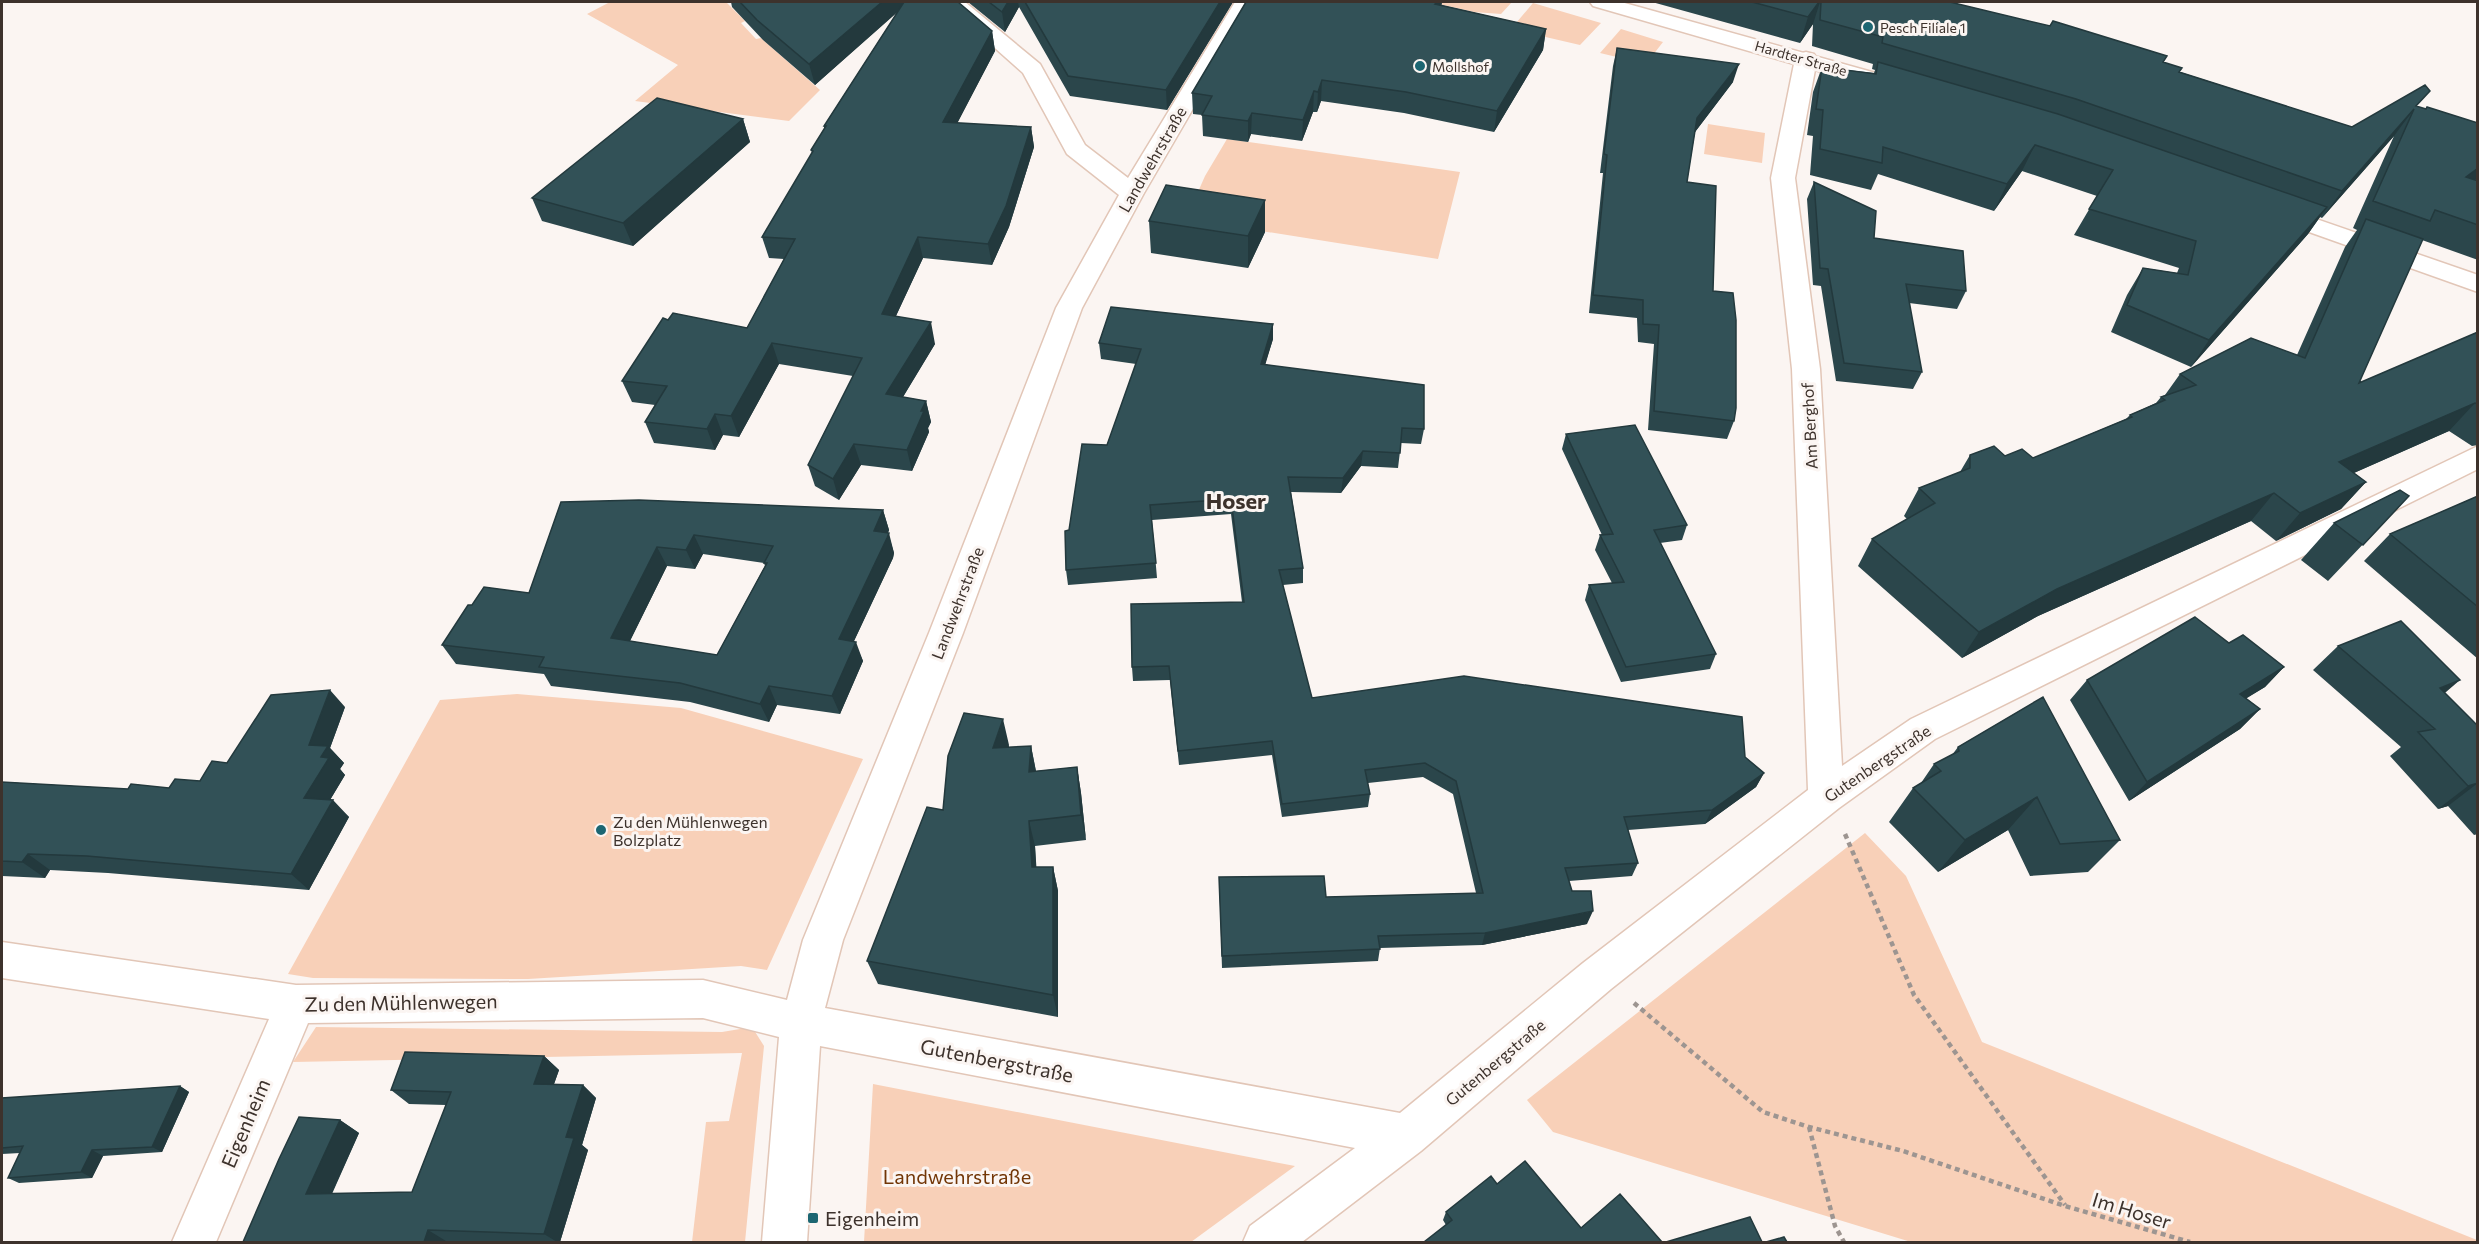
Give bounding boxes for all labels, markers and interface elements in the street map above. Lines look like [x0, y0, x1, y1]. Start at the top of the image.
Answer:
place label: Pesch Filiale 1 [1880, 19, 1966, 36]
marker: Pesch Filiale 1 [1861, 20, 1875, 34]
street label: Hardter Straße [1753, 37, 1849, 79]
place label: Mollshof [1432, 58, 1489, 75]
marker: Mollshof [1413, 59, 1427, 73]
street label: Landwehrstraße [1114, 103, 1190, 215]
street label: Am Berghof [1797, 381, 1821, 470]
district label: Hoser [1206, 487, 1266, 514]
street label: Landwehrstraße [927, 544, 987, 662]
street label: Gutenbergstraße [1820, 720, 1934, 806]
place label: Zu den Mühlenwegen Bolzplatz [613, 812, 768, 849]
marker: Zu den Mühlenwegen Bolzplatz [594, 823, 608, 837]
street label: Zu den Mühlenwegen [304, 988, 498, 1016]
street label: Gutenbergstraße [1441, 1015, 1549, 1109]
street label: Gutenbergstraße [918, 1033, 1076, 1087]
street label: Eigenheim [216, 1075, 274, 1171]
park label: Landwehrstraße [883, 1164, 1031, 1188]
street label: Im Hoser [2090, 1187, 2174, 1233]
place label: Eigenheim [825, 1206, 919, 1230]
marker: Eigenheim [806, 1211, 820, 1225]

